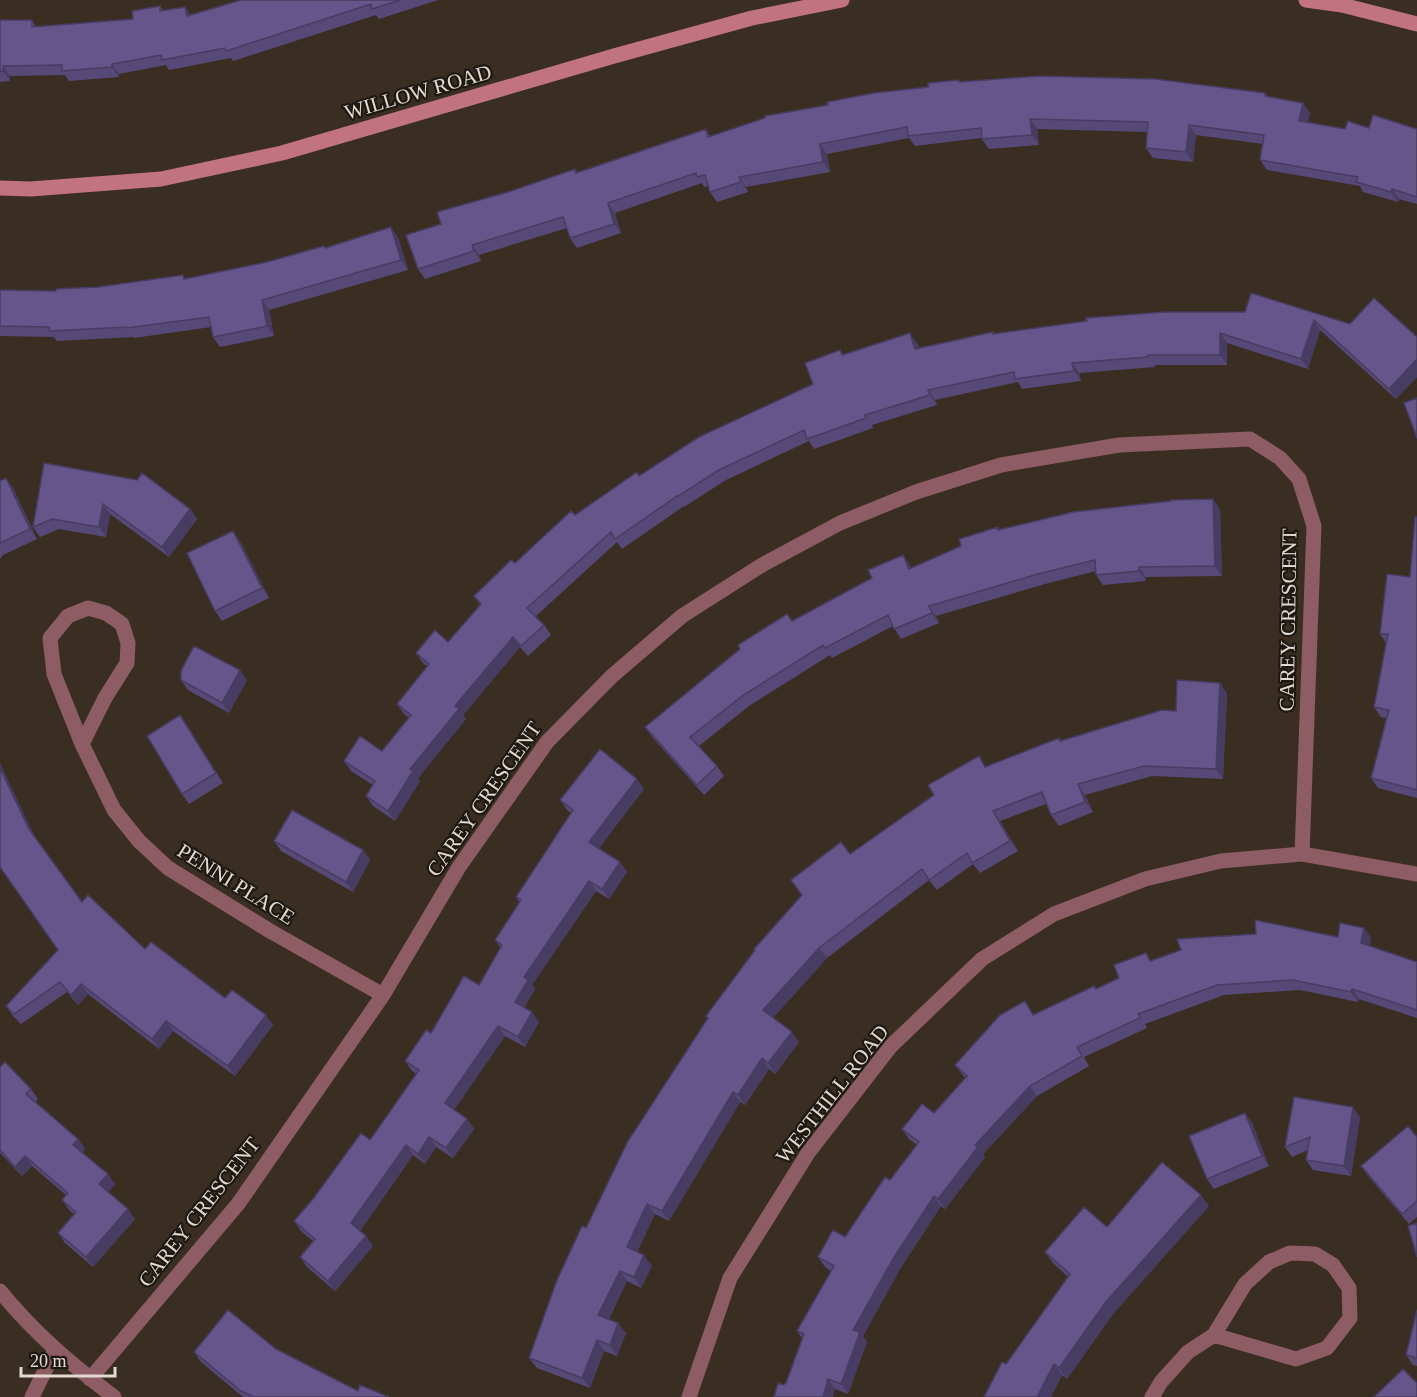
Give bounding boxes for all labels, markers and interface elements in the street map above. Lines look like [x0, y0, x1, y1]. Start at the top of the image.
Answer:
street label: WILLOW ROAD [342, 60, 494, 124]
street label: CAREY CRESCENT [1274, 528, 1302, 712]
street label: CAREY CRESCENT [422, 717, 546, 881]
street label: PENNI PLACE [173, 838, 299, 930]
street label: WESTHILL ROAD [771, 1020, 893, 1168]
street label: CAREY CRESCENT [133, 1132, 265, 1291]
scale bar [21, 1340, 116, 1378]
text: 20 m [30, 1351, 67, 1371]

